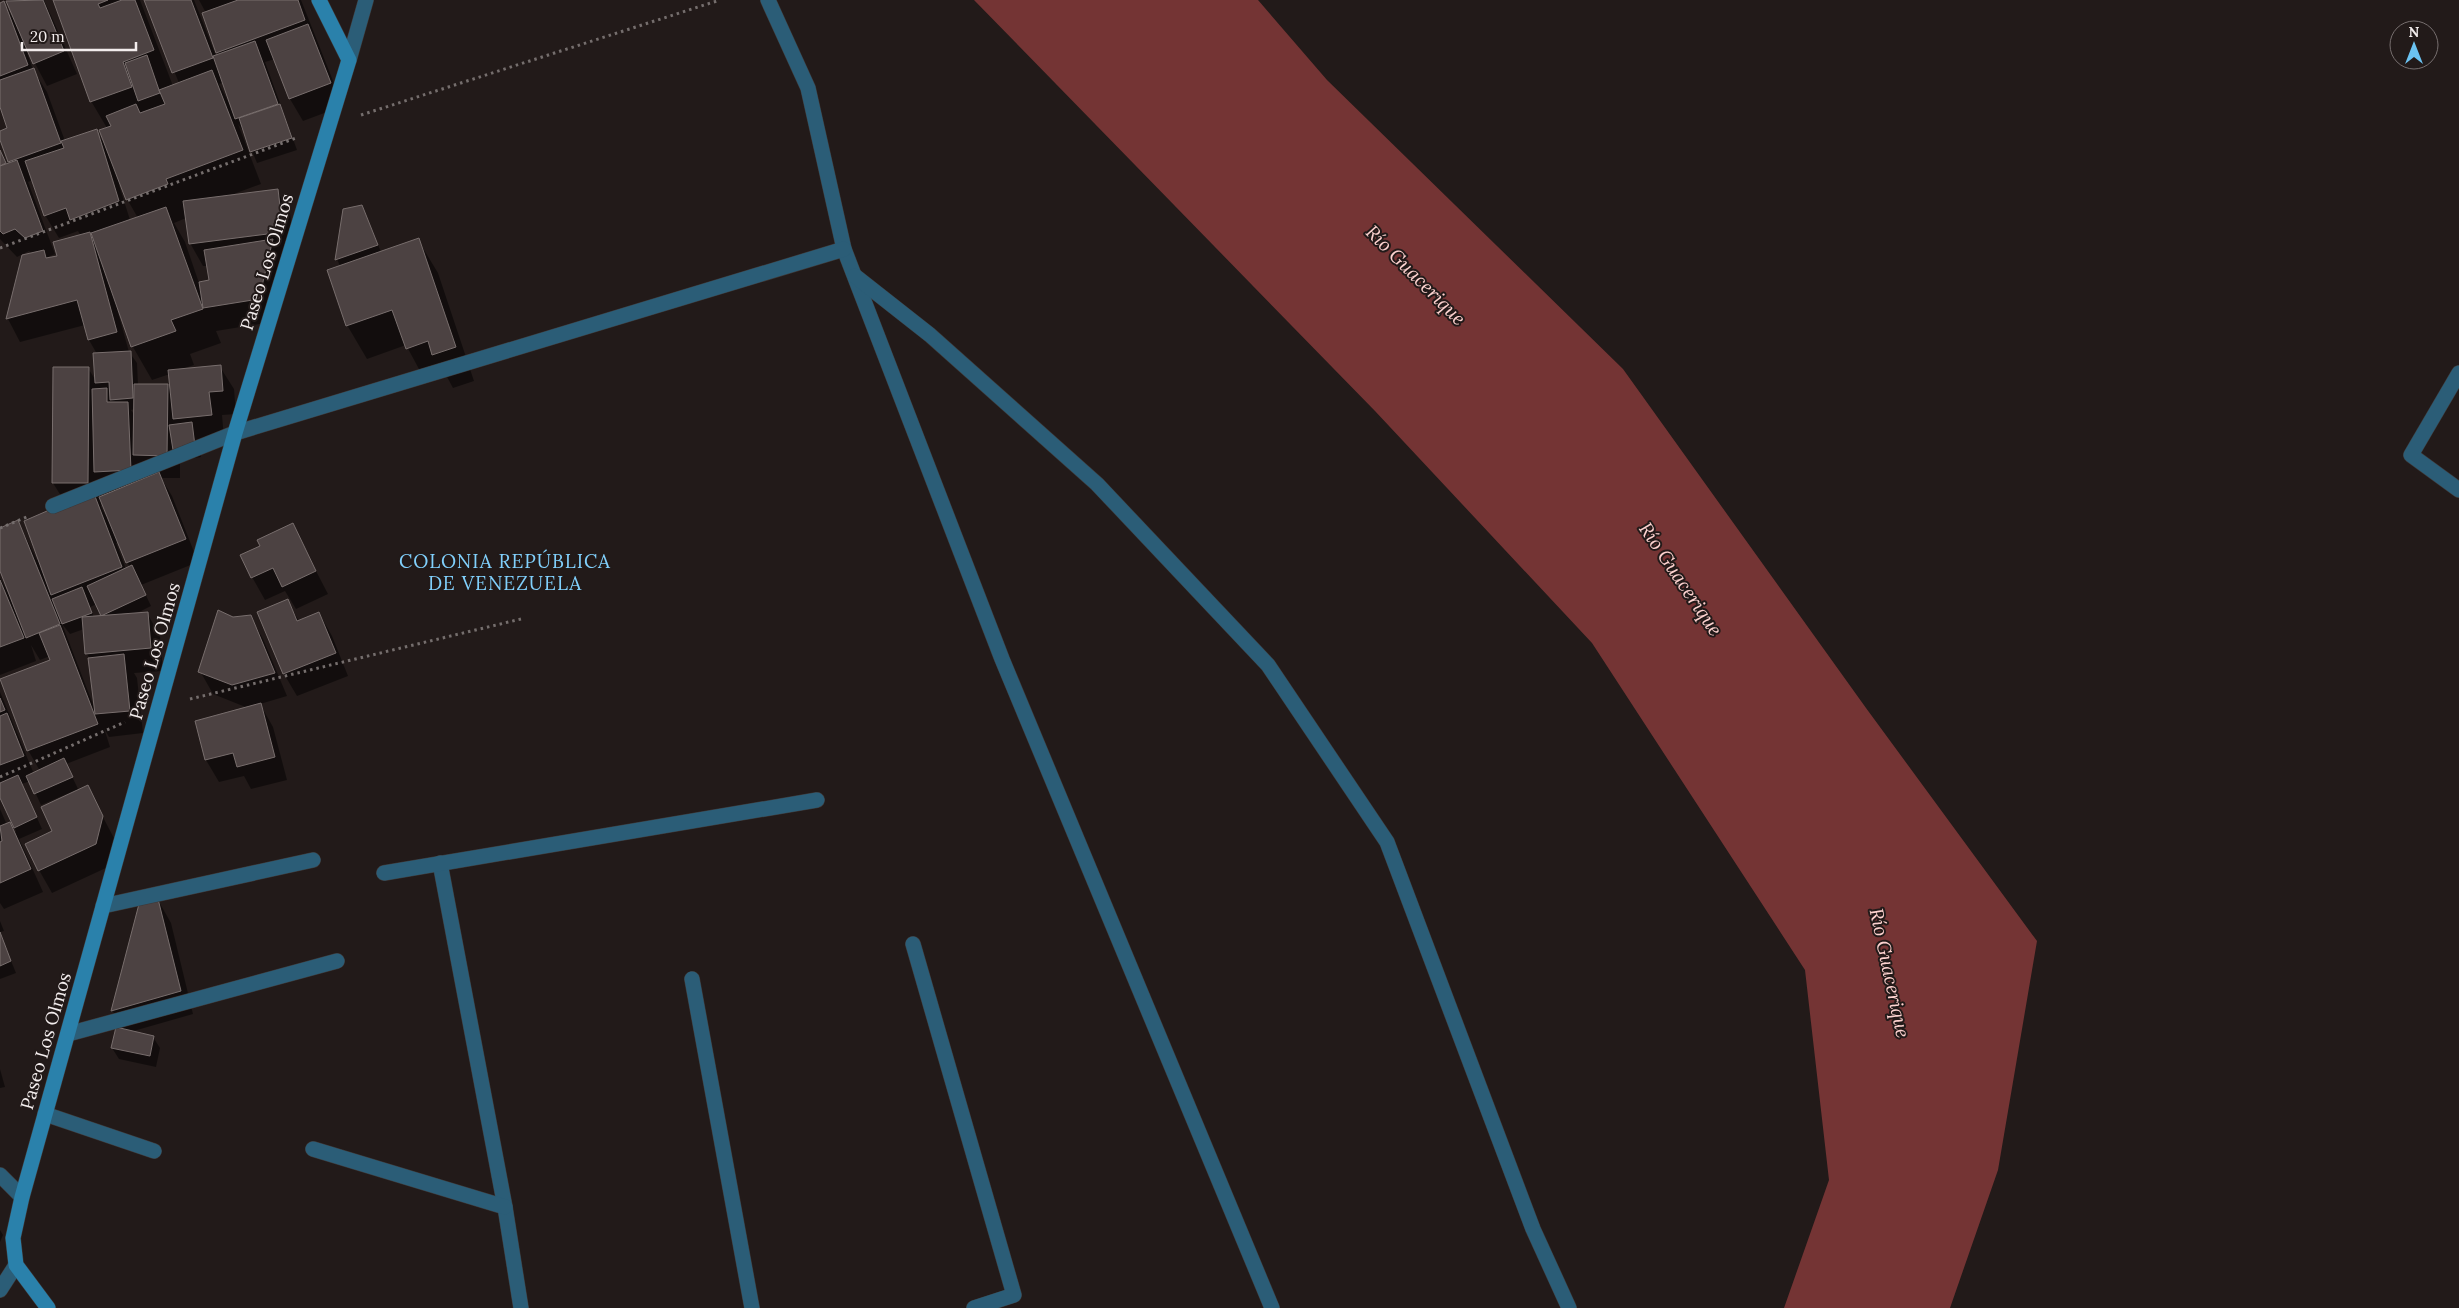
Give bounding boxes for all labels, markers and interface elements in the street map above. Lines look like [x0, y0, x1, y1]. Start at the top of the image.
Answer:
scale bar [22, 20, 136, 52]
north arrow [2389, 20, 2439, 70]
text: N [2409, 23, 2420, 41]
text: 20 m [30, 27, 65, 46]
street label: Paseo Los Olmos [235, 191, 298, 333]
water label: Río Guacerique [1361, 220, 1471, 330]
water label: Río Guacerique [1634, 518, 1728, 640]
district label: COLONIA REPÚBLICA DE VENEZUELA [399, 549, 611, 595]
street label: Paseo Los Olmos [124, 580, 185, 722]
water label: Río Guacerique [1865, 906, 1915, 1040]
street label: Paseo Los Olmos [15, 970, 76, 1112]

